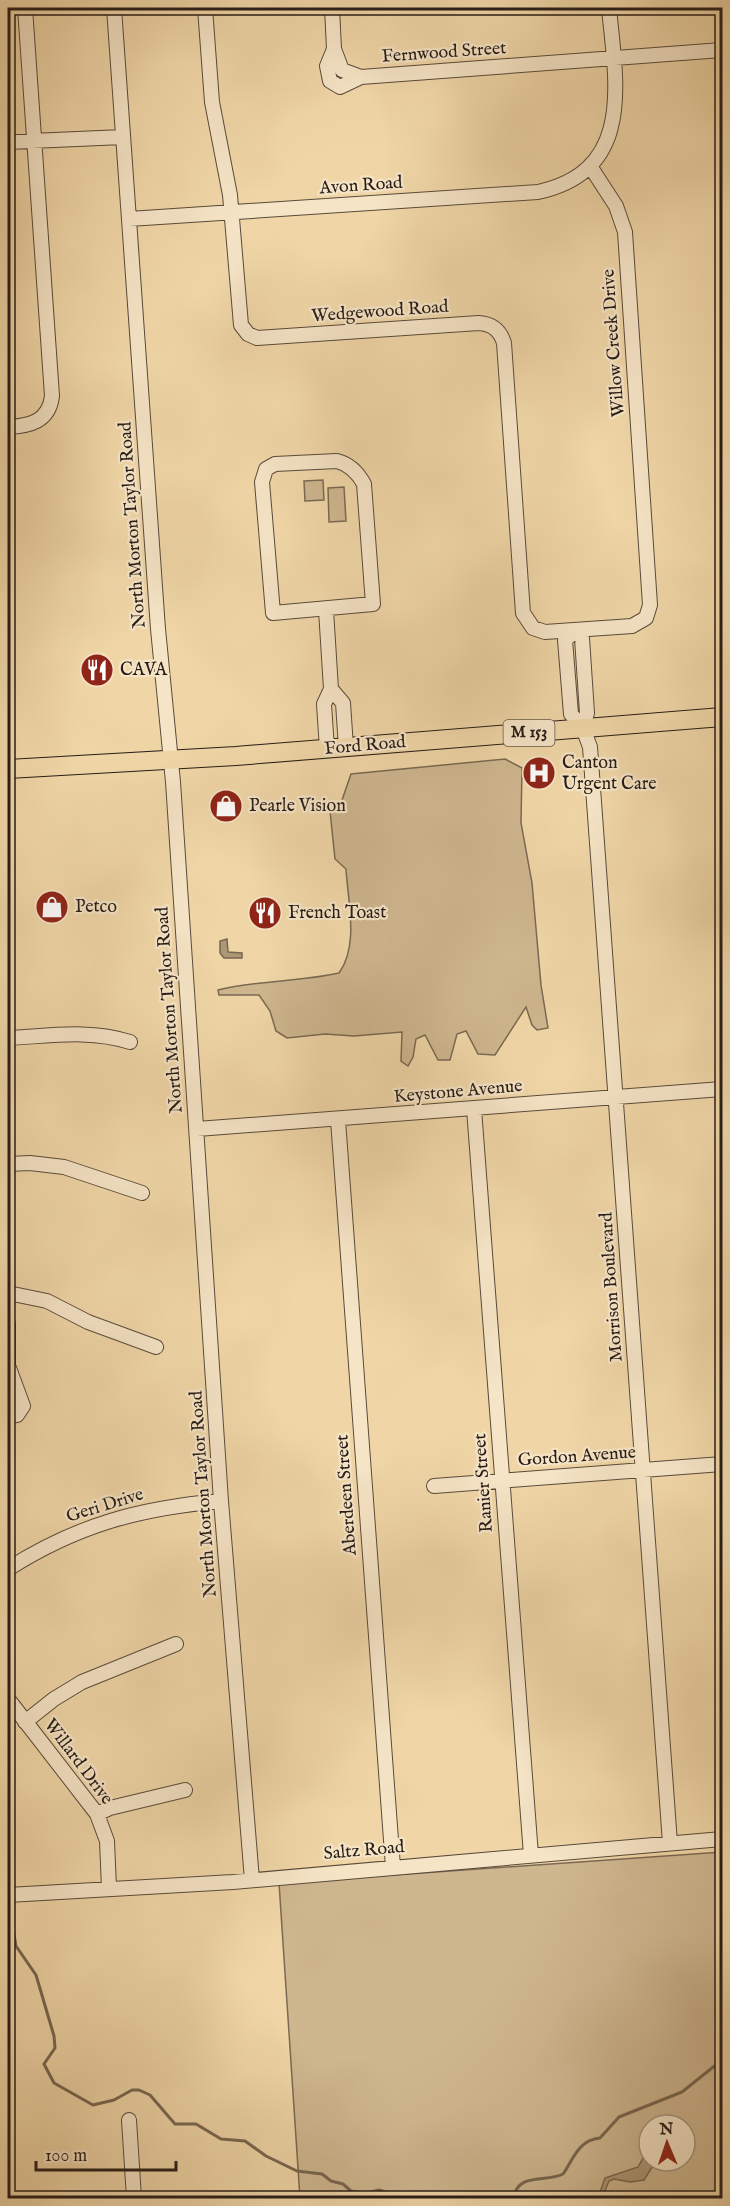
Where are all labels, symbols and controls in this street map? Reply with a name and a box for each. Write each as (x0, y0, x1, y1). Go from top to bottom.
street label: Fernwood Street (381, 37, 507, 69)
street label: Avon Road (318, 172, 404, 200)
street label: Willow Creek Drive (597, 268, 631, 418)
street label: Wedgewood Road (311, 296, 450, 328)
street label: North Morton Taylor Road (114, 421, 152, 629)
restaurant icon: CAVA (79, 652, 115, 688)
place label: CAVA (120, 659, 168, 682)
road number: M 153 (504, 720, 554, 746)
street label: Ford Road (323, 731, 407, 761)
place label: Canton Urgent Care (562, 752, 657, 796)
hospital icon: Canton Urgent Care (521, 755, 557, 791)
shop icon: Pearle Vision (208, 788, 244, 824)
place label: Pearle Vision (249, 795, 346, 818)
shop icon: Petco (34, 889, 70, 925)
restaurant icon: French Toast (247, 895, 283, 931)
place label: Petco (75, 896, 117, 919)
place label: French Toast (288, 902, 386, 925)
street label: North Morton Taylor Road (151, 906, 189, 1114)
street label: Keystone Avenue (393, 1075, 523, 1109)
street label: Morrison Boulevard (595, 1211, 629, 1363)
street label: North Morton Taylor Road (185, 1390, 223, 1598)
street label: Ranier Street (469, 1433, 499, 1533)
street label: Aberdeen Street (331, 1434, 363, 1557)
street label: Gordon Avenue (517, 1441, 637, 1473)
street label: Geri Drive (63, 1483, 147, 1529)
street label: Willard Drive (38, 1714, 118, 1810)
street label: Saltz Road (323, 1836, 406, 1866)
north arrow (637, 2113, 697, 2173)
text: N (658, 2120, 674, 2140)
scale bar (36, 2134, 176, 2172)
text: 100 m (45, 2145, 87, 2168)

